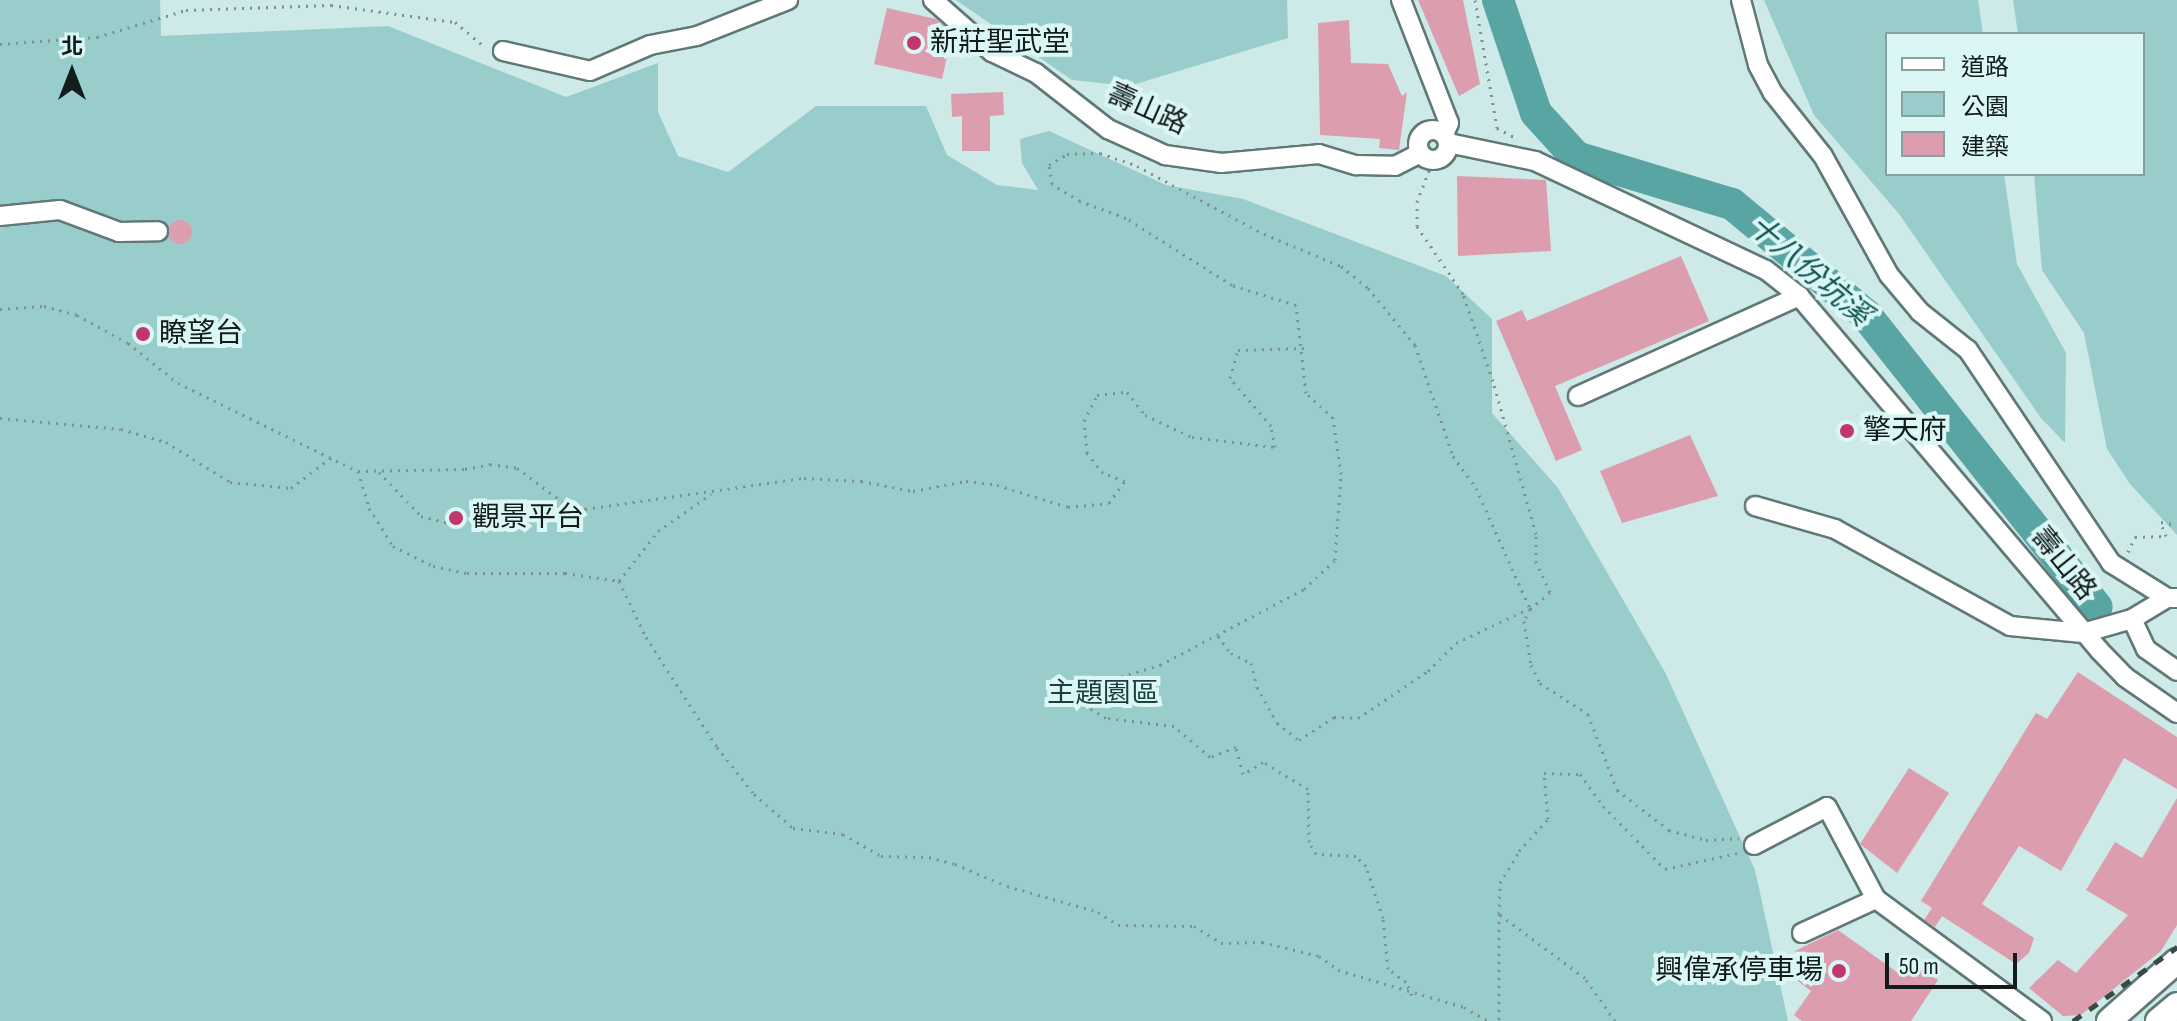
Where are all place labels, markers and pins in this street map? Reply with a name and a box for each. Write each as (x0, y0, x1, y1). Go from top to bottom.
place label: 新莊聖武堂 (930, 26, 1070, 60)
marker: 新莊聖武堂 (905, 34, 923, 52)
place label: 瞭望台 (159, 317, 243, 351)
marker: 瞭望台 (134, 325, 152, 343)
place label: 擎天府 (1863, 414, 1947, 448)
marker: 擎天府 (1838, 422, 1856, 440)
place label: 觀景平台 (472, 501, 584, 535)
marker: 觀景平台 (447, 509, 465, 527)
place label: 興偉承停車場 (1655, 954, 1823, 988)
marker: 興偉承停車場 (1830, 962, 1848, 980)

